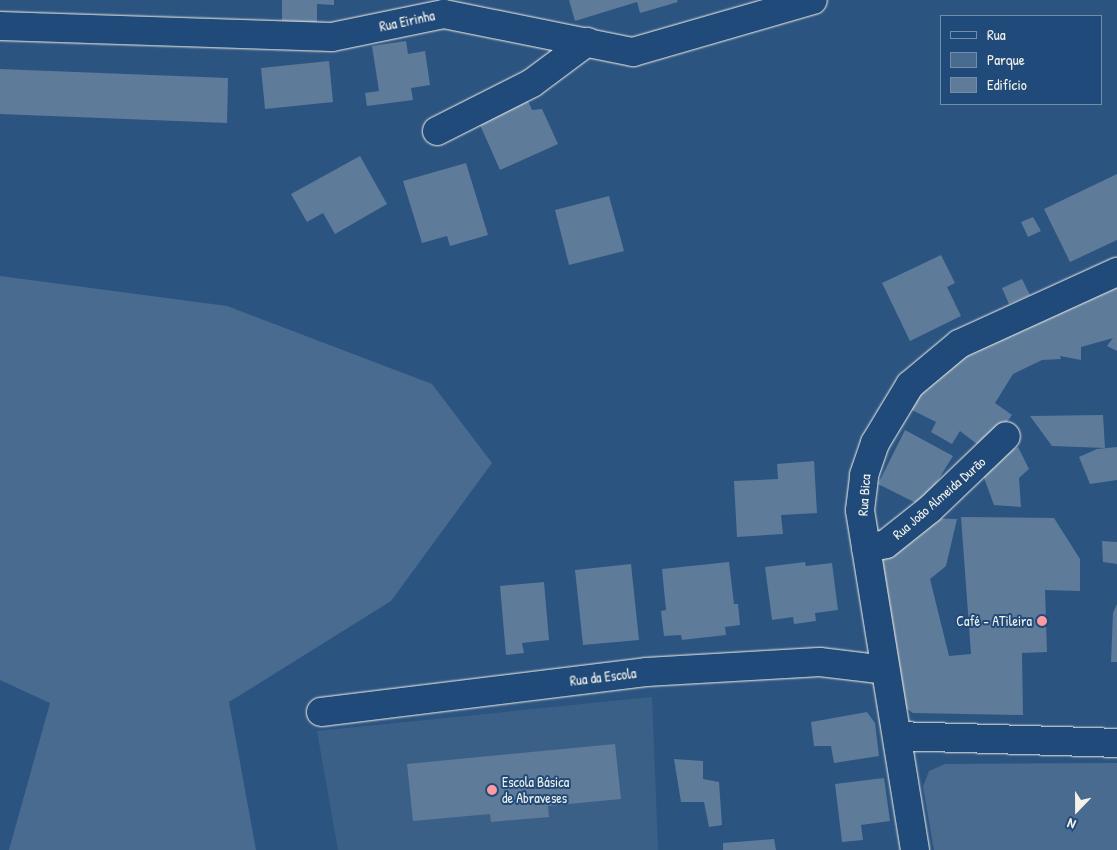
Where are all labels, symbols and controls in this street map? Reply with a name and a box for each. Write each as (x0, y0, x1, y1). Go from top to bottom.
street label: Rua Eirinha (378, 7, 436, 35)
legend (940, 15, 1102, 105)
text: Rua (987, 24, 1006, 45)
text: Parque (987, 49, 1025, 70)
text: Edifício (987, 74, 1027, 95)
street label: Rua João Almeida Durão (889, 453, 989, 543)
street label: Rua Bica (854, 474, 874, 516)
place label: Café - ATileira (956, 613, 1032, 629)
marker: Café - ATileira (1036, 615, 1048, 627)
street label: Rua da Escola (569, 665, 637, 689)
place label: Escola Básica de Abraveses (502, 774, 569, 806)
marker: Escola Básica de Abraveses (486, 784, 498, 796)
north arrow (1052, 785, 1102, 835)
text: N (1064, 814, 1078, 835)

